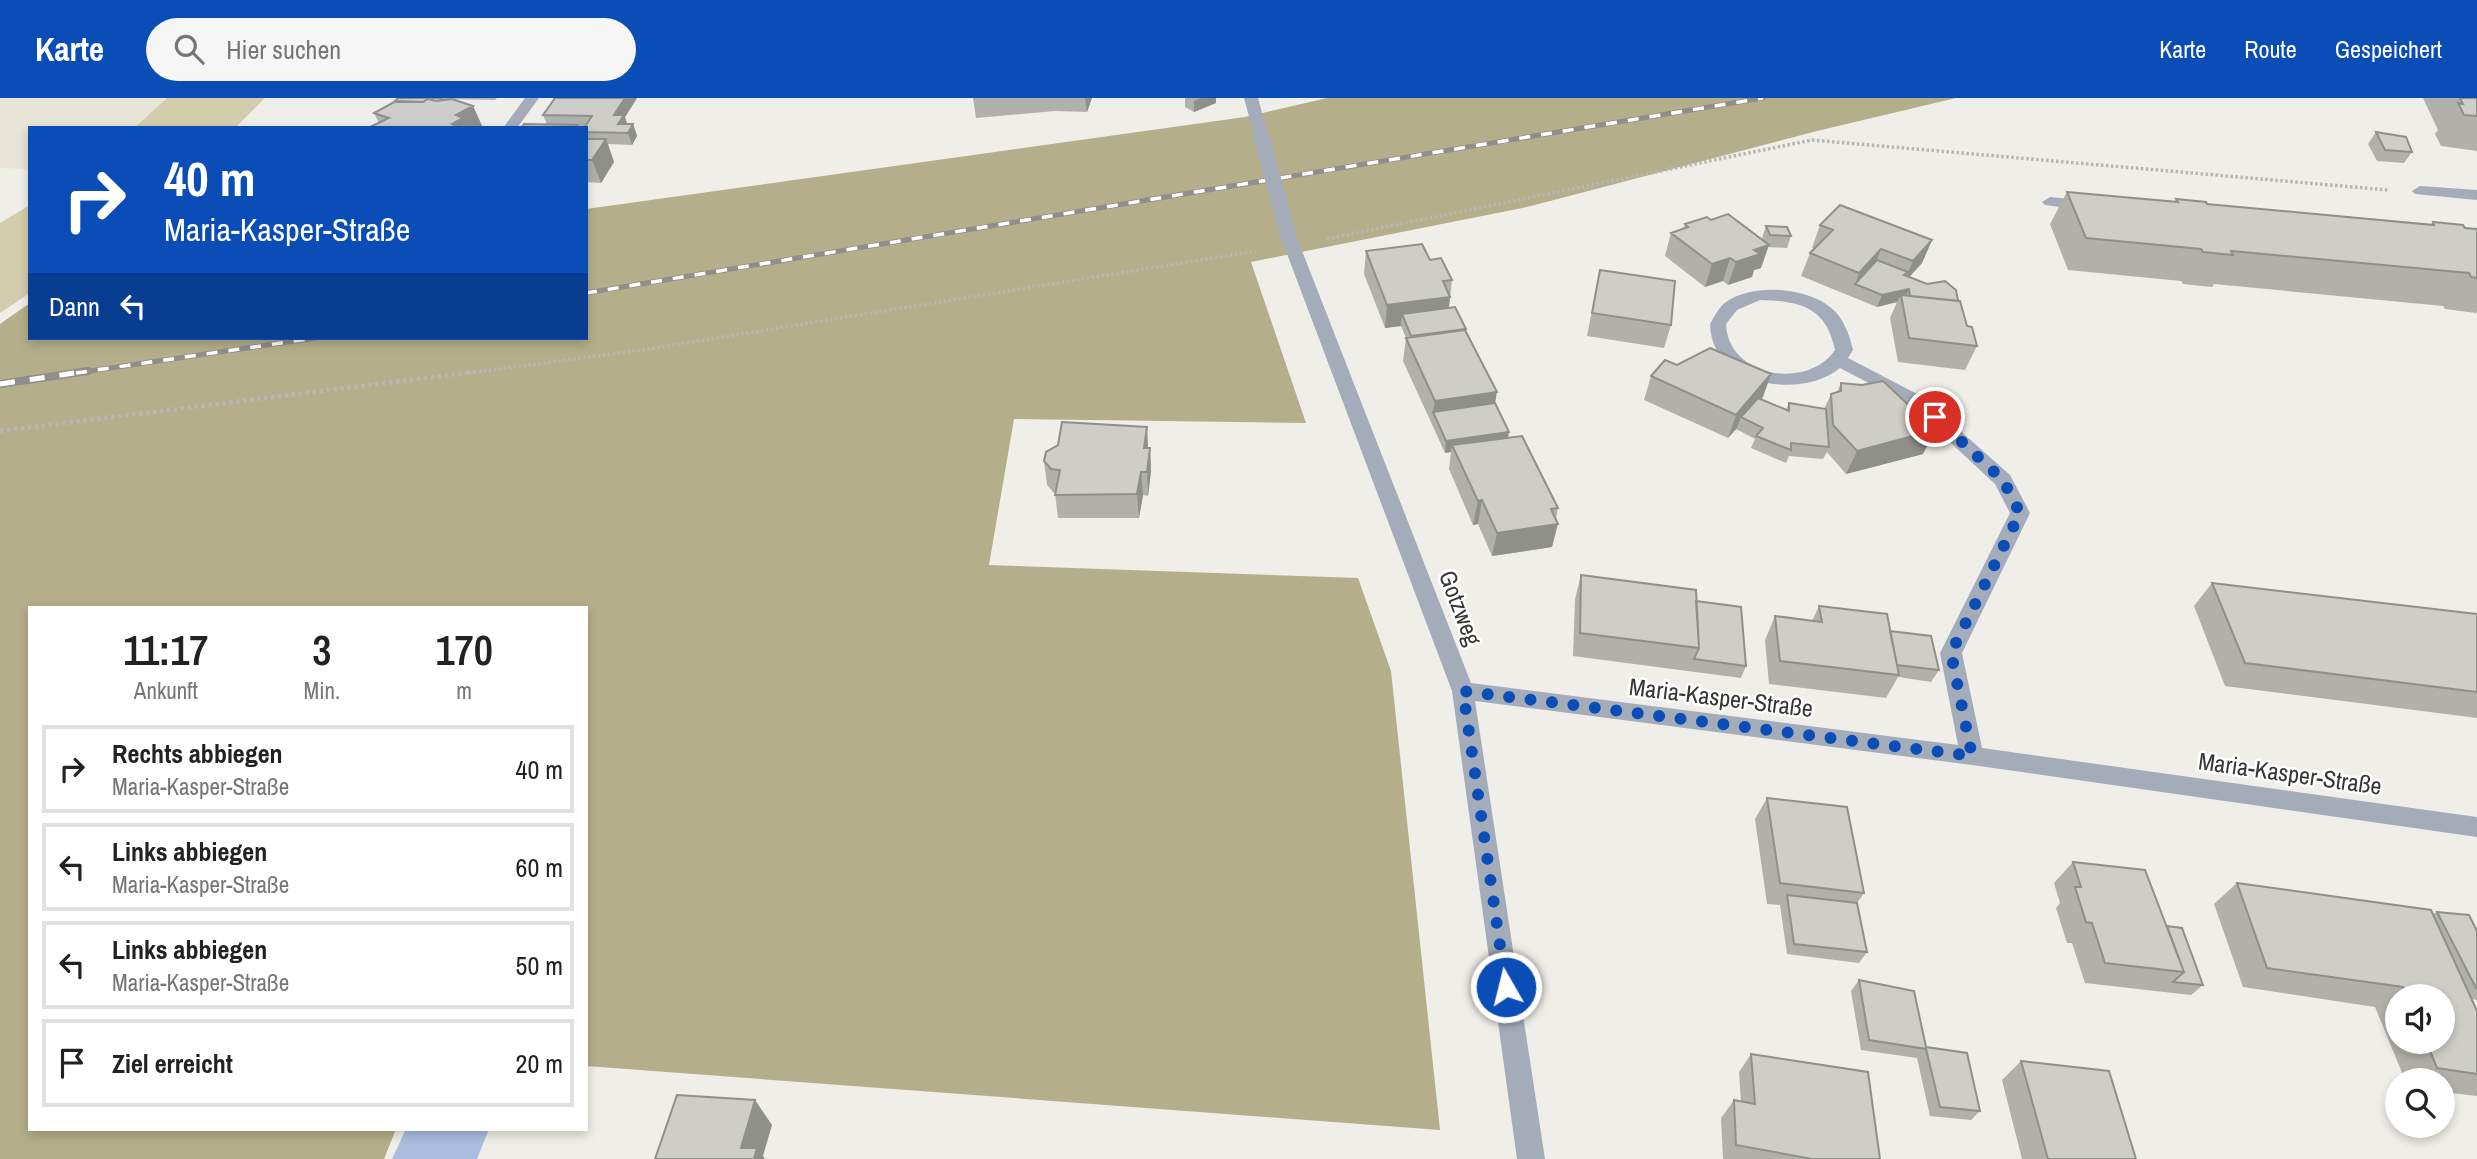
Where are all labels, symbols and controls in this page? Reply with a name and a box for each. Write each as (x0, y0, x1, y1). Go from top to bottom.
search box (146, 18, 636, 81)
text: Karte (35, 27, 104, 71)
icon: search (170, 30, 208, 68)
text: Hier suchen (226, 32, 341, 67)
text: Karte (2159, 33, 2206, 65)
text: Route (2244, 33, 2297, 65)
text: Gespeichert (2335, 33, 2442, 65)
text: 40 m (164, 145, 256, 211)
icon: right (49, 154, 140, 245)
text: Maria-Kasper-Straße (164, 208, 410, 251)
icon: left (114, 287, 152, 325)
text: Dann (49, 289, 100, 324)
pin (1905, 387, 1965, 447)
icon: arrive (1916, 398, 1954, 436)
street label: Gotzweg (1432, 566, 1490, 650)
text: 11:17 (123, 622, 208, 678)
text: 3 (312, 622, 332, 678)
text: 170 (435, 622, 493, 678)
street label: Maria-Kasper-Straße (1627, 670, 1815, 724)
text: Ankunft (134, 675, 198, 706)
text: Min. (304, 675, 340, 706)
text: m (456, 675, 472, 706)
text: Rechts abbiegen (112, 736, 283, 771)
street label: Maria-Kasper-Straße (2196, 744, 2384, 802)
icon: right (53, 750, 91, 788)
text: 40 m (516, 752, 563, 787)
text: Maria-Kasper-Straße (112, 771, 289, 802)
text: Links abbiegen (112, 834, 267, 869)
icon: left (53, 848, 91, 886)
text: 60 m (516, 850, 563, 885)
text: Maria-Kasper-Straße (112, 869, 289, 900)
text: Links abbiegen (112, 932, 267, 967)
icon: left (53, 946, 91, 984)
text: 50 m (516, 948, 563, 983)
position arrow (1469, 950, 1543, 1024)
text: Maria-Kasper-Straße (112, 967, 289, 998)
map controls (2385, 984, 2455, 1138)
button: sound (2385, 984, 2455, 1054)
icon: arrive (53, 1044, 91, 1082)
text: Ziel erreicht (112, 1046, 233, 1081)
text: 20 m (516, 1046, 563, 1081)
button: search (2385, 1068, 2455, 1138)

